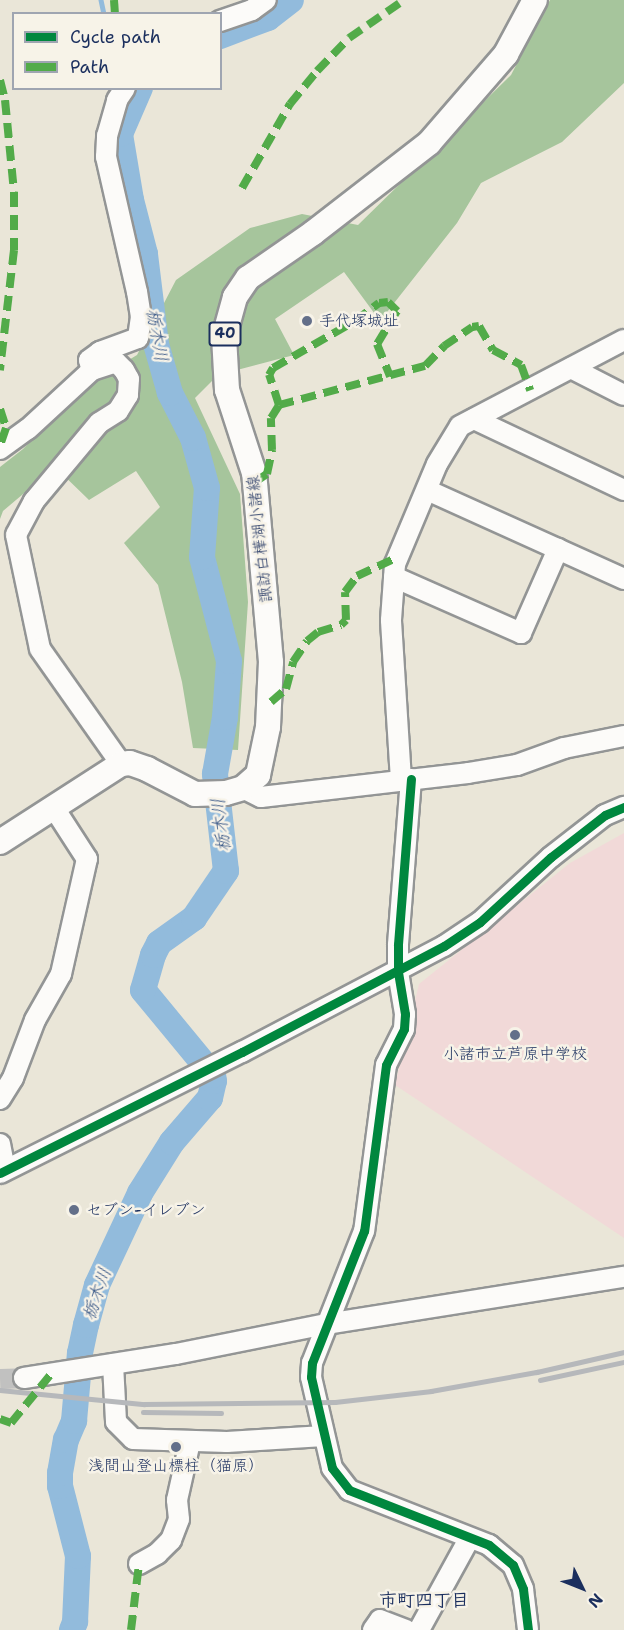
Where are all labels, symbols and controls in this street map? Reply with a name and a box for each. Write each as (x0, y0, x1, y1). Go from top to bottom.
legend (12, 12, 222, 90)
text: Cycle path (70, 25, 161, 49)
text: Path (70, 55, 109, 79)
water label: 栃木川 (142, 307, 172, 363)
place label: 手代塚城址 (319, 311, 399, 331)
marker: 手代塚城址 (300, 314, 314, 328)
road number: 40 (208, 322, 242, 346)
street label: 諏訪白樺湖小諸線 (244, 474, 276, 604)
water label: 栃木川 (207, 797, 235, 853)
marker: 小諸市立芦原中学校 (508, 1028, 522, 1042)
place label: 小諸市立芦原中学校 (443, 1044, 587, 1064)
place label: セブン-イレブン (86, 1200, 206, 1220)
marker: セブン-イレブン (67, 1203, 81, 1217)
water label: 栃木川 (78, 1265, 116, 1323)
marker: 浅間山登山標柱（猫原） (169, 1440, 183, 1454)
place label: 浅間山登山標柱（猫原） (88, 1456, 264, 1476)
north arrow (552, 1558, 612, 1618)
district label: 市町四丁目 (379, 1589, 469, 1611)
text: N (584, 1589, 608, 1612)

